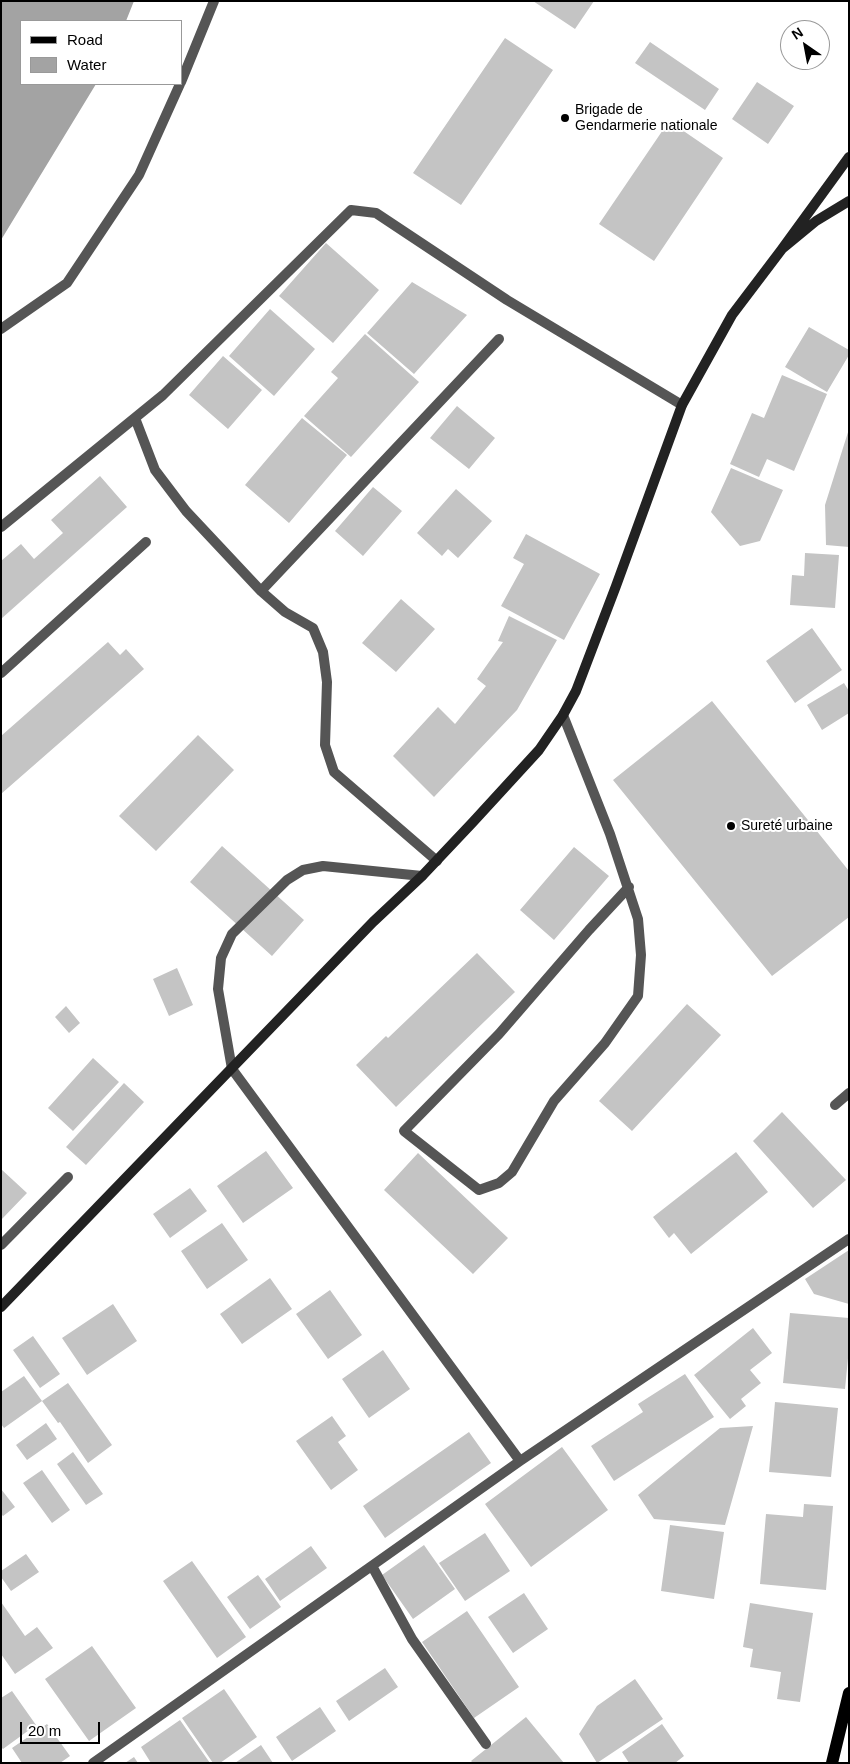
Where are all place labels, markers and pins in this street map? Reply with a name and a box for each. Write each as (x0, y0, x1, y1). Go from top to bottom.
place label: Brigade de Gendarmerie nationale (575, 102, 717, 134)
marker: Brigade de Gendarmerie nationale (559, 112, 571, 124)
place label: Sureté urbaine (741, 818, 833, 834)
marker: Sureté urbaine (725, 820, 737, 832)

